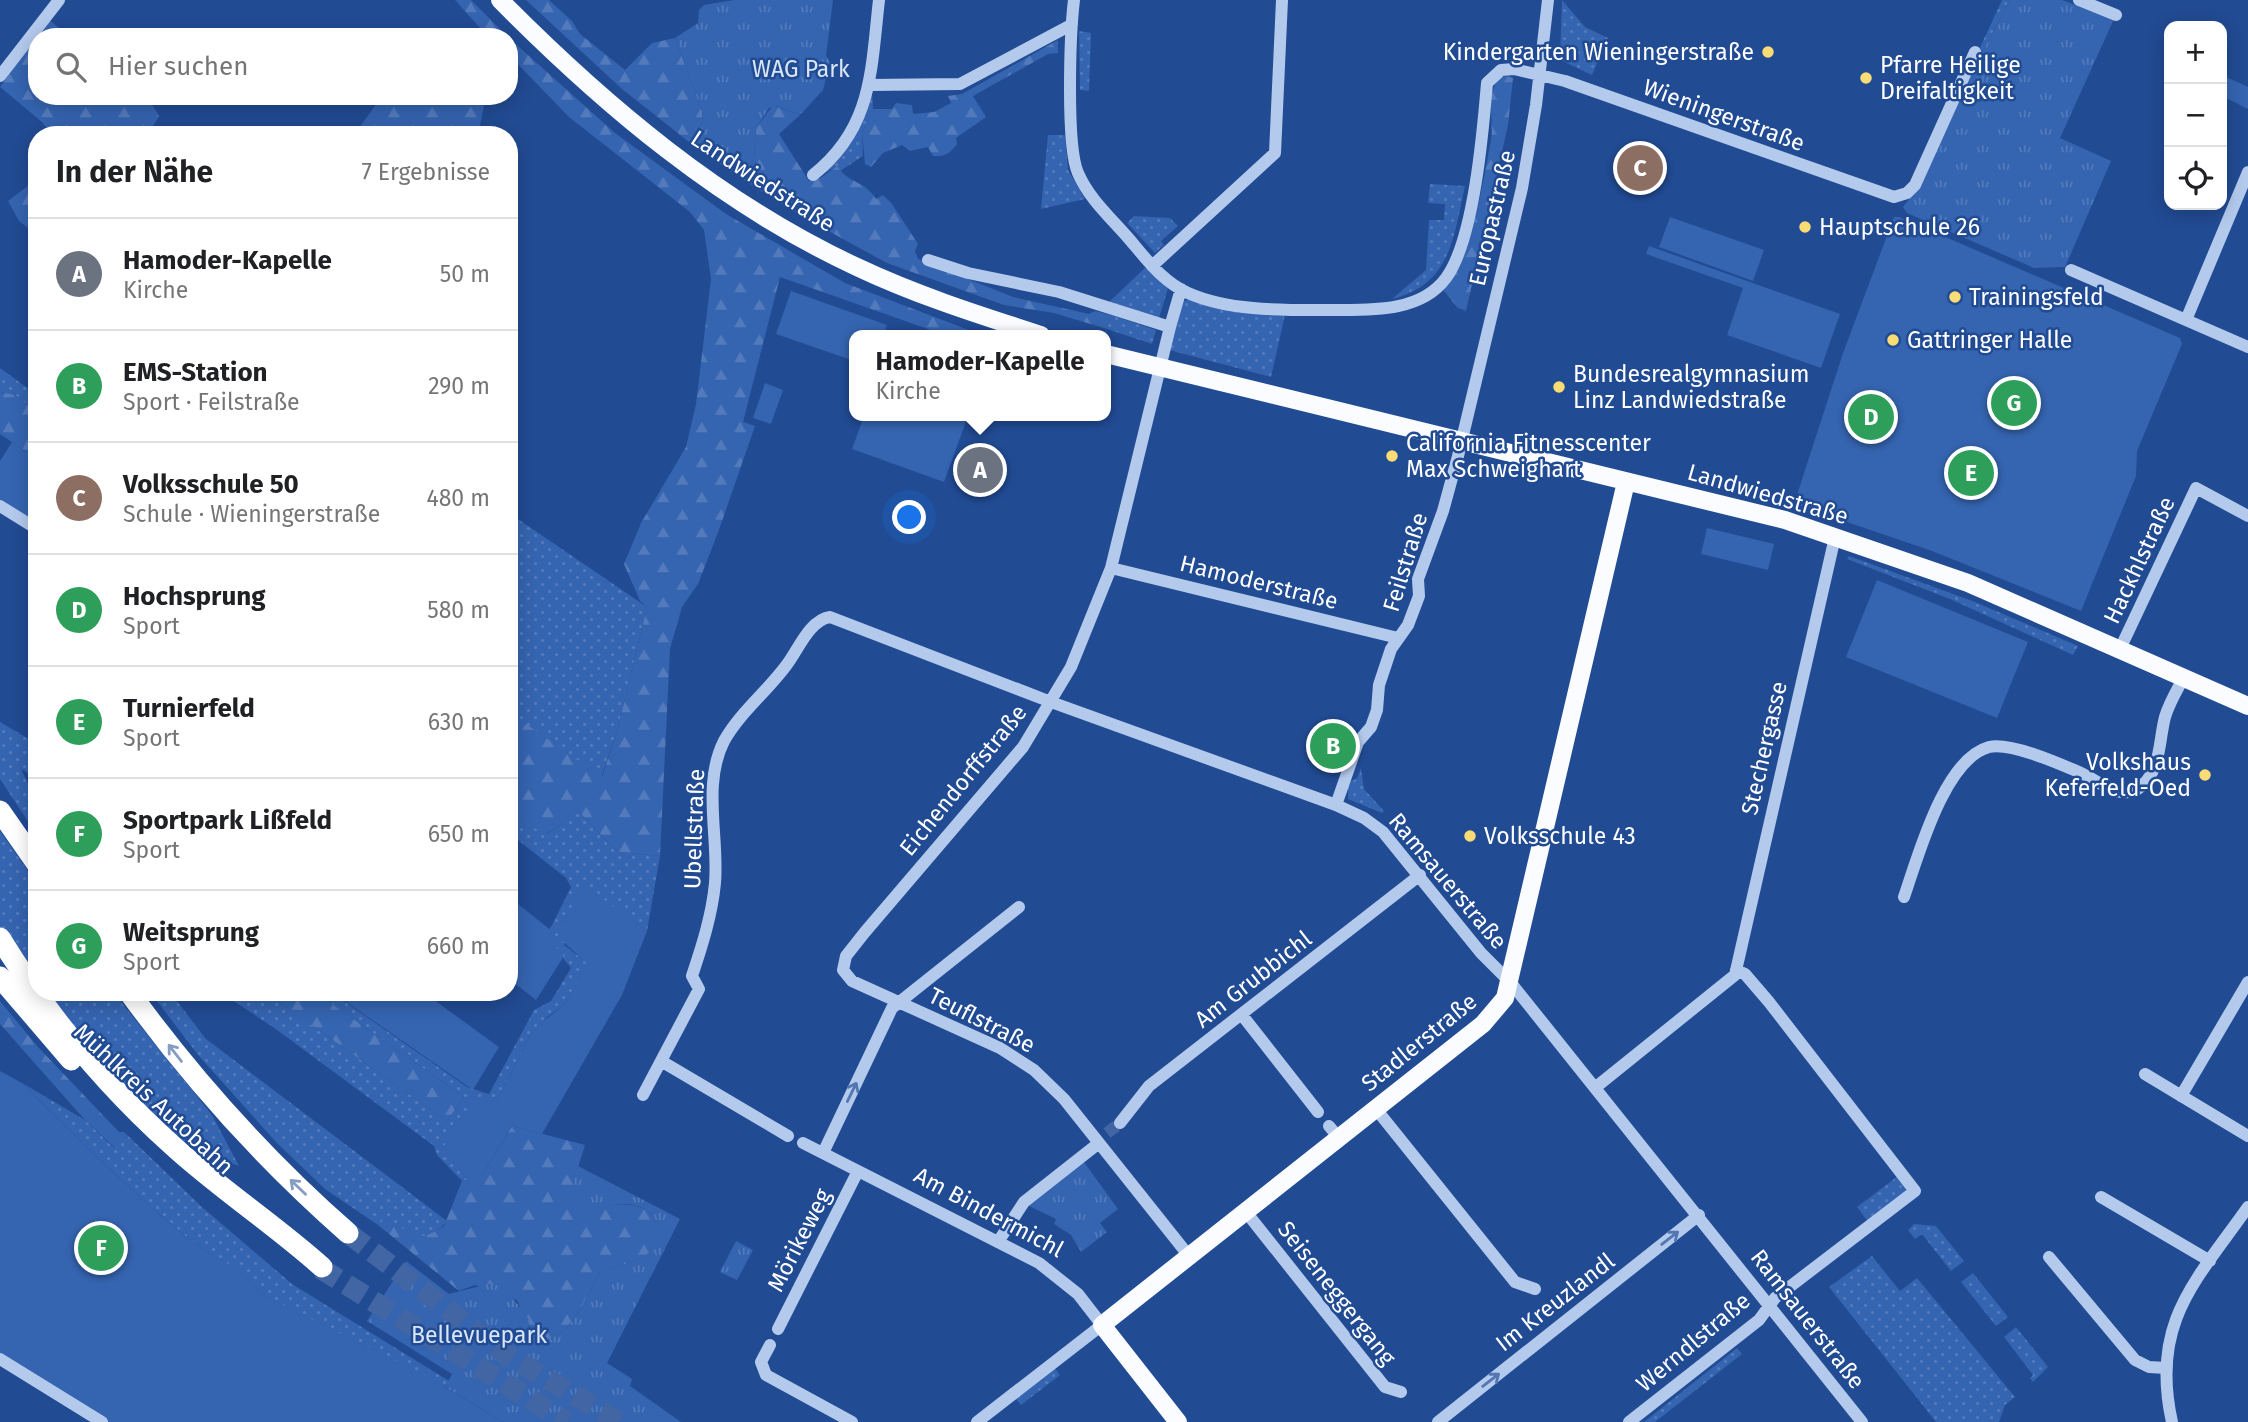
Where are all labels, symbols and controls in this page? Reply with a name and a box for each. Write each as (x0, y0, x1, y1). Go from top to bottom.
map controls (2164, 21, 2227, 210)
button: + (2164, 21, 2227, 84)
search box (28, 28, 518, 105)
place label: Kindergarten Wieningerstraße (1443, 38, 1754, 66)
marker: Kindergarten Wieningerstraße (1760, 44, 1776, 60)
icon: search (52, 48, 90, 86)
text: Hier suchen (108, 51, 248, 82)
place label: Pfarre Heilige Dreifaltigkeit (1880, 51, 2021, 105)
park label: WAG Park (752, 55, 850, 83)
marker: Pfarre Heilige Dreifaltigkeit (1858, 70, 1874, 86)
street label: Wieningerstraße (1639, 73, 1809, 157)
button: − (2164, 84, 2227, 147)
street label: Landwiedstraße (686, 124, 840, 238)
pin: C (1617, 142, 1663, 194)
street label: Europastraße (1463, 147, 1521, 289)
button: locate (2164, 147, 2227, 210)
text: In der Nähe (56, 154, 213, 190)
text: 7 Ergebnisse (362, 158, 490, 186)
place label: Hauptschule 26 (1819, 213, 1980, 241)
marker: Hauptschule 26 (1797, 219, 1813, 235)
text: Hamoder-Kapelle (123, 245, 332, 276)
text: A (72, 260, 86, 288)
text: 50 m (440, 260, 490, 288)
text: Kirche (123, 276, 188, 304)
place label: Trainingsfeld (1969, 283, 2104, 311)
marker: Trainingsfeld (1947, 289, 1963, 305)
place label: Gattringer Halle (1907, 326, 2072, 354)
popup (849, 330, 1111, 421)
marker: Gattringer Halle (1885, 332, 1901, 348)
text: Hamoder-Kapelle (876, 346, 1084, 377)
text: EMS-Station (123, 357, 268, 388)
place label: Bundesrealgymnasium Linz Landwiedstraße (1573, 360, 1809, 414)
text: B (72, 372, 86, 400)
text: 290 m (428, 372, 490, 400)
text: Kirche (876, 377, 941, 405)
pin: G (1991, 377, 2037, 429)
marker: Bundesrealgymnasium Linz Landwiedstraße (1551, 379, 1567, 395)
text: Sport · Feilstraße (123, 388, 300, 416)
pin: D (1848, 391, 1894, 443)
place label: California Fitnesscenter Max Schweighart (1406, 429, 1651, 483)
pin: A (957, 444, 1003, 496)
pin: E (1948, 447, 1994, 499)
marker: California Fitnesscenter Max Schweighart (1384, 448, 1400, 464)
street label: Landwiedstraße (1684, 458, 1852, 530)
text: Volksschule 50 (123, 469, 299, 500)
text: C (72, 484, 86, 512)
text: 480 m (426, 484, 490, 512)
street label: Hackhlstraße (2097, 492, 2181, 628)
text: Schule · Wieningerstraße (123, 500, 380, 528)
your location (892, 500, 926, 534)
street label: Feilstraße (1377, 509, 1433, 615)
street label: Hamoderstraße (1177, 549, 1341, 615)
text: Hochsprung (123, 581, 266, 612)
text: D (72, 596, 86, 624)
text: 580 m (427, 596, 490, 624)
text: Sport (123, 612, 180, 640)
street label: Stechergasse (1735, 679, 1793, 817)
text: Turnierfeld (123, 693, 255, 724)
street label: Eichendorffstraße (893, 699, 1033, 861)
text: E (73, 708, 85, 736)
text: 630 m (428, 708, 490, 736)
pin: B (1310, 720, 1356, 772)
text: Sport (123, 724, 180, 752)
place label: Volkshaus Keferfeld-Oed (2044, 748, 2191, 802)
marker: Volkshaus Keferfeld-Oed (2197, 767, 2213, 783)
street label: Ubellstraße (678, 768, 710, 890)
text: Sportpark Lißfeld (123, 805, 332, 836)
street label: Ramsauerstraße (1383, 807, 1513, 955)
text: F (73, 820, 85, 848)
text: 650 m (428, 820, 490, 848)
place label: Volksschule 43 (1484, 822, 1636, 850)
marker: Volksschule 43 (1462, 828, 1478, 844)
text: Sport (123, 836, 180, 864)
text: Weitsprung (123, 917, 259, 948)
street label: Am Grubbichl (1189, 924, 1317, 1033)
text: G (72, 932, 86, 960)
text: 660 m (427, 932, 490, 960)
text: Sport (123, 948, 180, 976)
street label: Teuflstraße (924, 981, 1040, 1059)
street label: Stadlerstraße (1356, 987, 1482, 1097)
street label: Mühlkreis Autobahn (68, 1018, 240, 1180)
one-way arrow (168, 1045, 183, 1063)
one-way arrow (846, 1082, 859, 1103)
street label: Am Bindermichl (909, 1161, 1069, 1263)
one-way arrow (289, 1178, 306, 1195)
street label: Mörikeweg (761, 1184, 837, 1296)
street label: Seiseneggergang (1272, 1215, 1402, 1371)
pin: F (78, 1222, 124, 1274)
one-way arrow (1660, 1231, 1678, 1246)
street label: Ramsauerstraße (1745, 1244, 1871, 1394)
street label: Im Kreuzlandl (1490, 1247, 1620, 1357)
street label: Werndlstraße (1630, 1286, 1756, 1398)
park label: Bellevuepark (411, 1321, 547, 1349)
one-way arrow (1482, 1372, 1500, 1387)

